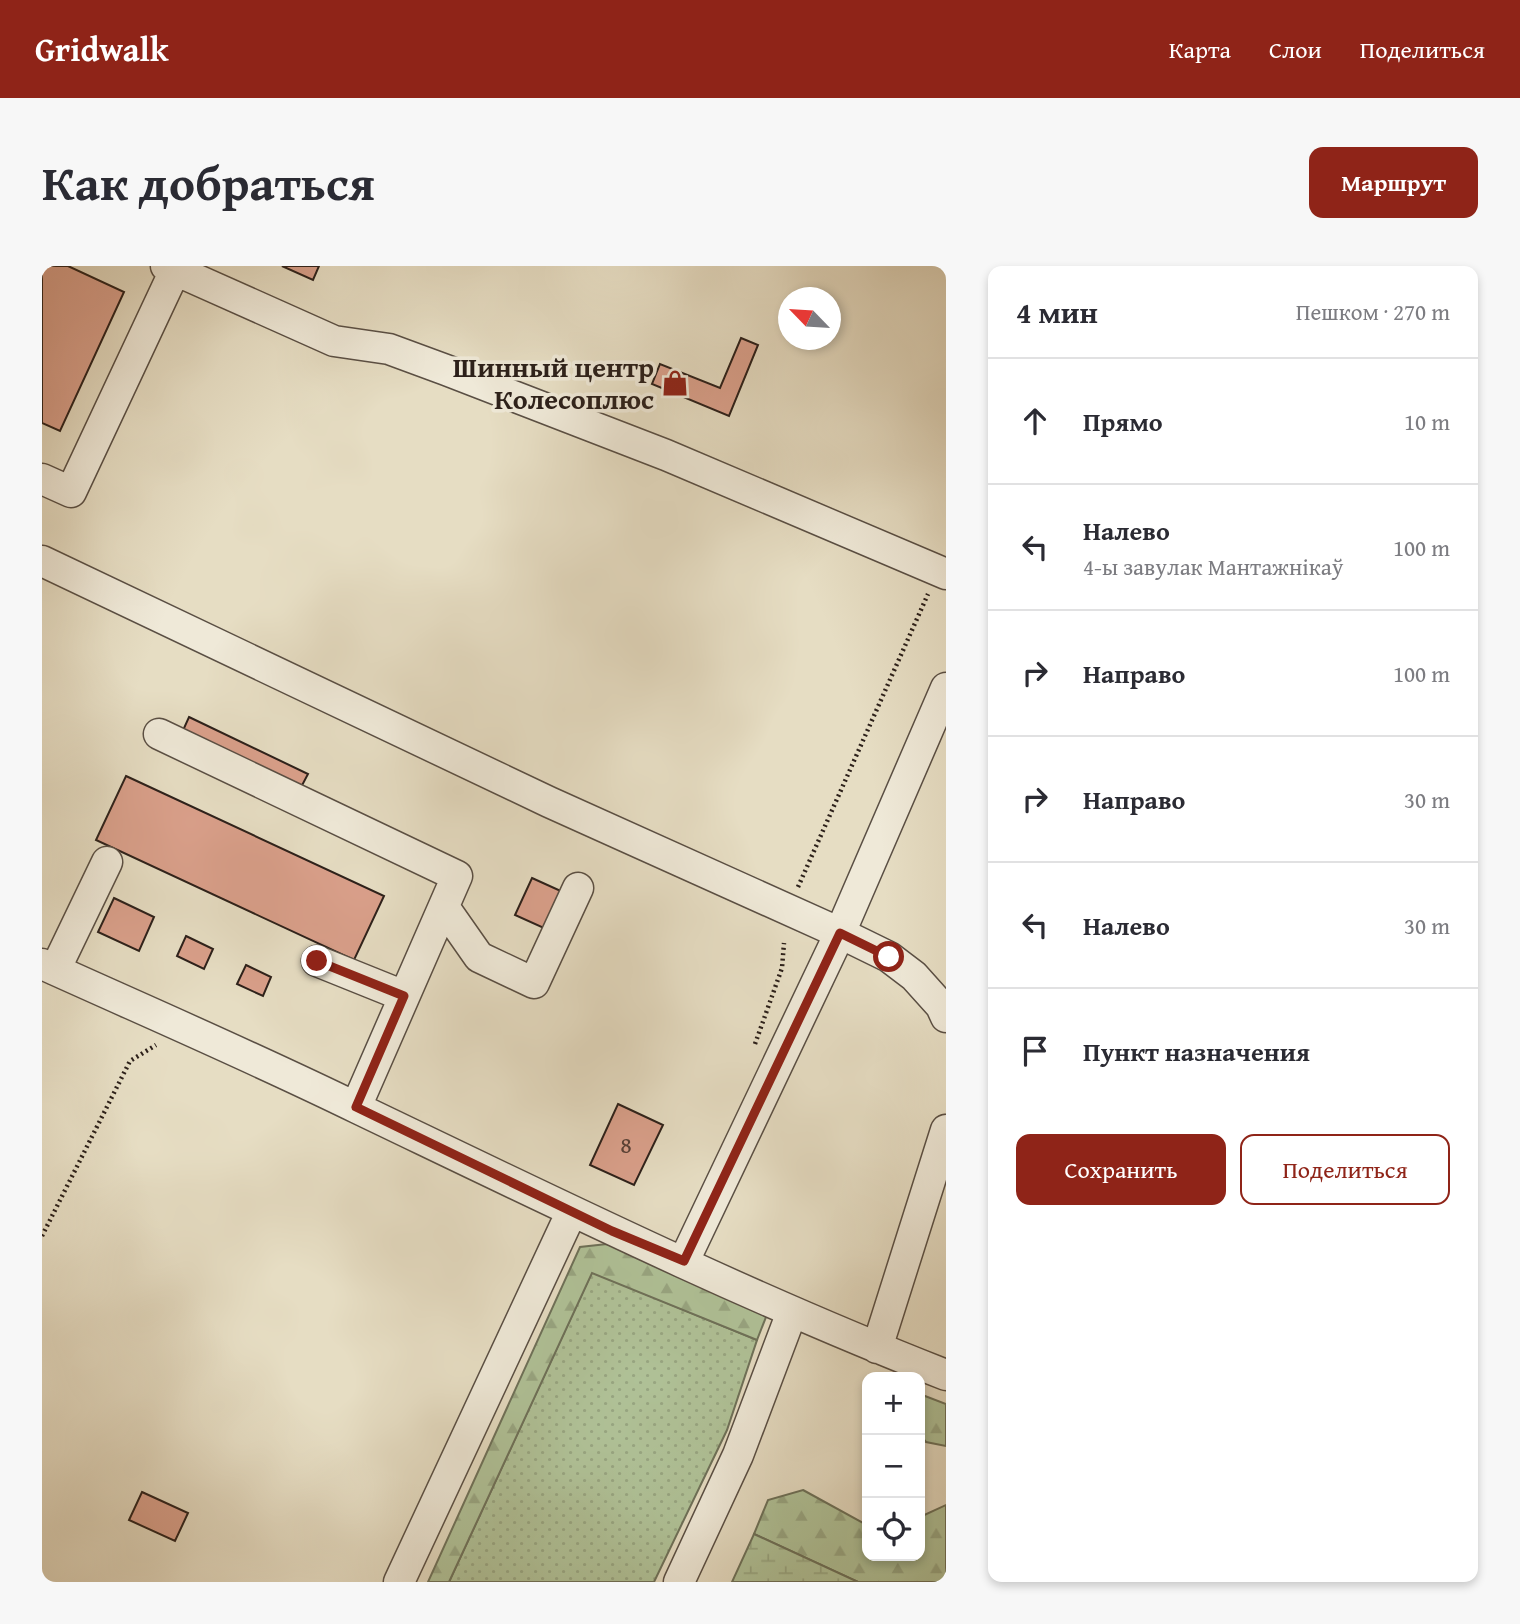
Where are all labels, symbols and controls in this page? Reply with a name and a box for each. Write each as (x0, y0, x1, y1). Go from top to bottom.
text: Gridwalk (35, 25, 169, 73)
text: Карта (1169, 32, 1231, 67)
text: Слои (1269, 32, 1322, 67)
text: Поделиться (1360, 32, 1485, 67)
text: Как добраться (42, 146, 375, 218)
button: Маршрут (1309, 147, 1478, 218)
north arrow (778, 287, 841, 350)
text: 4 мин (1016, 290, 1098, 334)
text: Пешком · 270 m (1296, 295, 1450, 328)
place label: Шинный центр Колесоплюс (453, 346, 654, 419)
shop icon: Шинный центр Колесоплюс (660, 368, 690, 398)
icon: ahead (1016, 402, 1054, 440)
text: Прямо (1083, 402, 1163, 441)
text: 10 m (1404, 405, 1450, 438)
text: Налево (1083, 511, 1170, 550)
icon: left (1016, 528, 1054, 566)
text: 100 m (1393, 531, 1450, 564)
text: 4-ы завулак Мантажнікаў (1083, 550, 1343, 583)
icon: right (1016, 654, 1054, 692)
text: Направо (1083, 654, 1185, 693)
text: 100 m (1393, 657, 1450, 690)
icon: right (1016, 780, 1054, 818)
text: Направо (1083, 780, 1185, 819)
text: 30 m (1404, 783, 1450, 816)
icon: left (1016, 906, 1054, 944)
text: Налево (1083, 906, 1170, 945)
text: 30 m (1404, 909, 1450, 942)
route start (873, 941, 904, 972)
route end (301, 945, 332, 976)
icon: arrive (1016, 1032, 1054, 1070)
text: Пункт назначения (1083, 1032, 1310, 1071)
house number: 8 (620, 1127, 632, 1162)
button: Сохранить (1016, 1134, 1226, 1205)
button: Поделиться (1240, 1134, 1450, 1205)
map controls (862, 1372, 925, 1561)
button: + (862, 1372, 925, 1435)
button: − (862, 1435, 925, 1498)
button: locate (862, 1498, 925, 1561)

